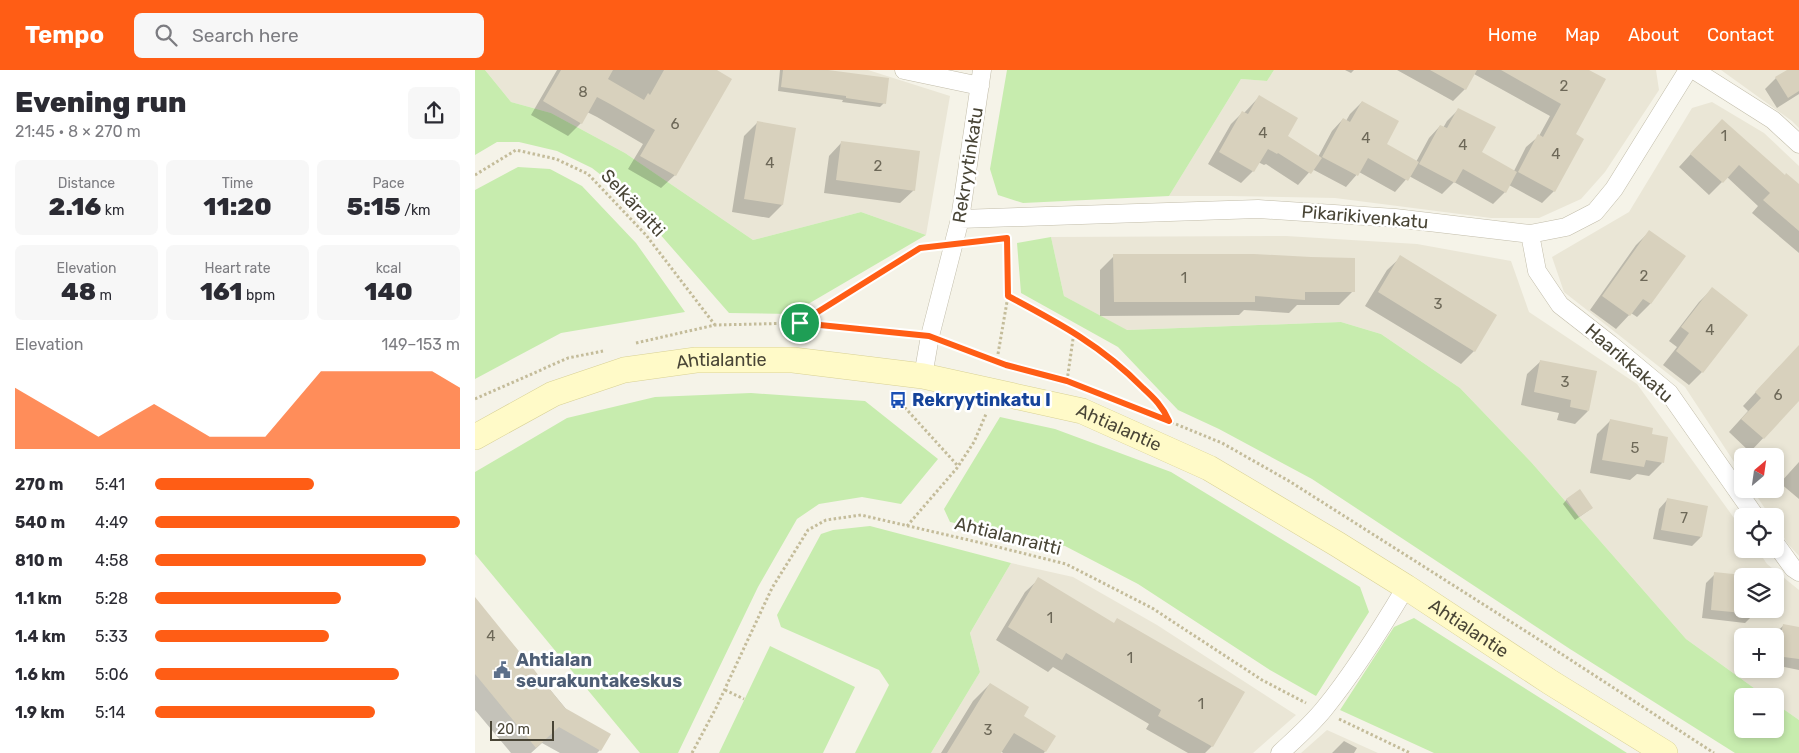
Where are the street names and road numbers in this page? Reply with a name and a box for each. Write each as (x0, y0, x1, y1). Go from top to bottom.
street label: Rekryytinkatu (948, 106, 988, 224)
street label: Selkäraitti (596, 165, 670, 241)
street label: Pikarikivenkatu (1301, 200, 1429, 234)
street label: Haarikkakatu (1581, 319, 1677, 407)
street label: Ahtialantie (675, 349, 767, 374)
street label: Ahtialantie (1073, 399, 1165, 456)
street label: Ahtialanraitti (953, 512, 1063, 560)
street label: Ahtialantie (1425, 594, 1513, 663)

